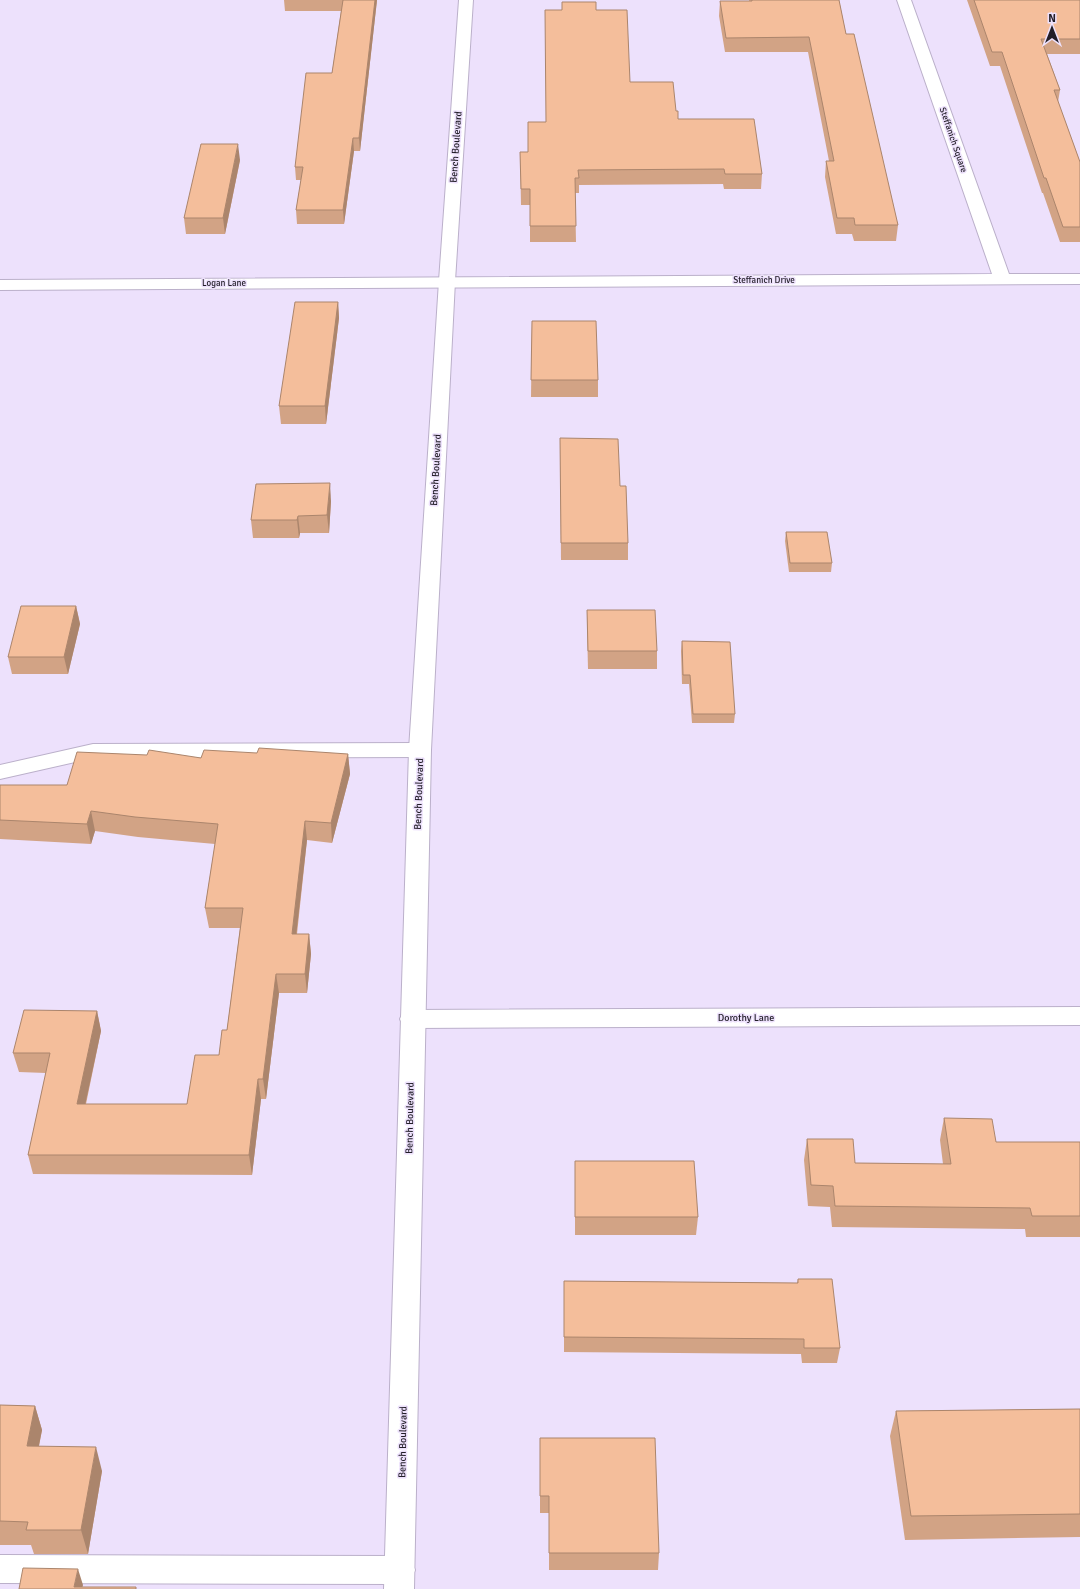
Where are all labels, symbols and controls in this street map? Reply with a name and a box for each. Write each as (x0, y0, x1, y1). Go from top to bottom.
north arrow (1032, 8, 1072, 48)
text: N (1048, 12, 1056, 25)
street label: Steffanich Square (937, 106, 969, 175)
street label: Bench Boulevard (448, 111, 464, 183)
street label: Steffanich Drive (733, 275, 795, 286)
street label: Logan Lane (202, 278, 246, 289)
street label: Bench Boulevard (428, 434, 444, 506)
street label: Bench Boulevard (412, 758, 426, 830)
street label: Dorothy Lane (718, 1012, 774, 1024)
street label: Bench Boulevard (403, 1082, 417, 1154)
street label: Bench Boulevard (396, 1406, 410, 1478)

